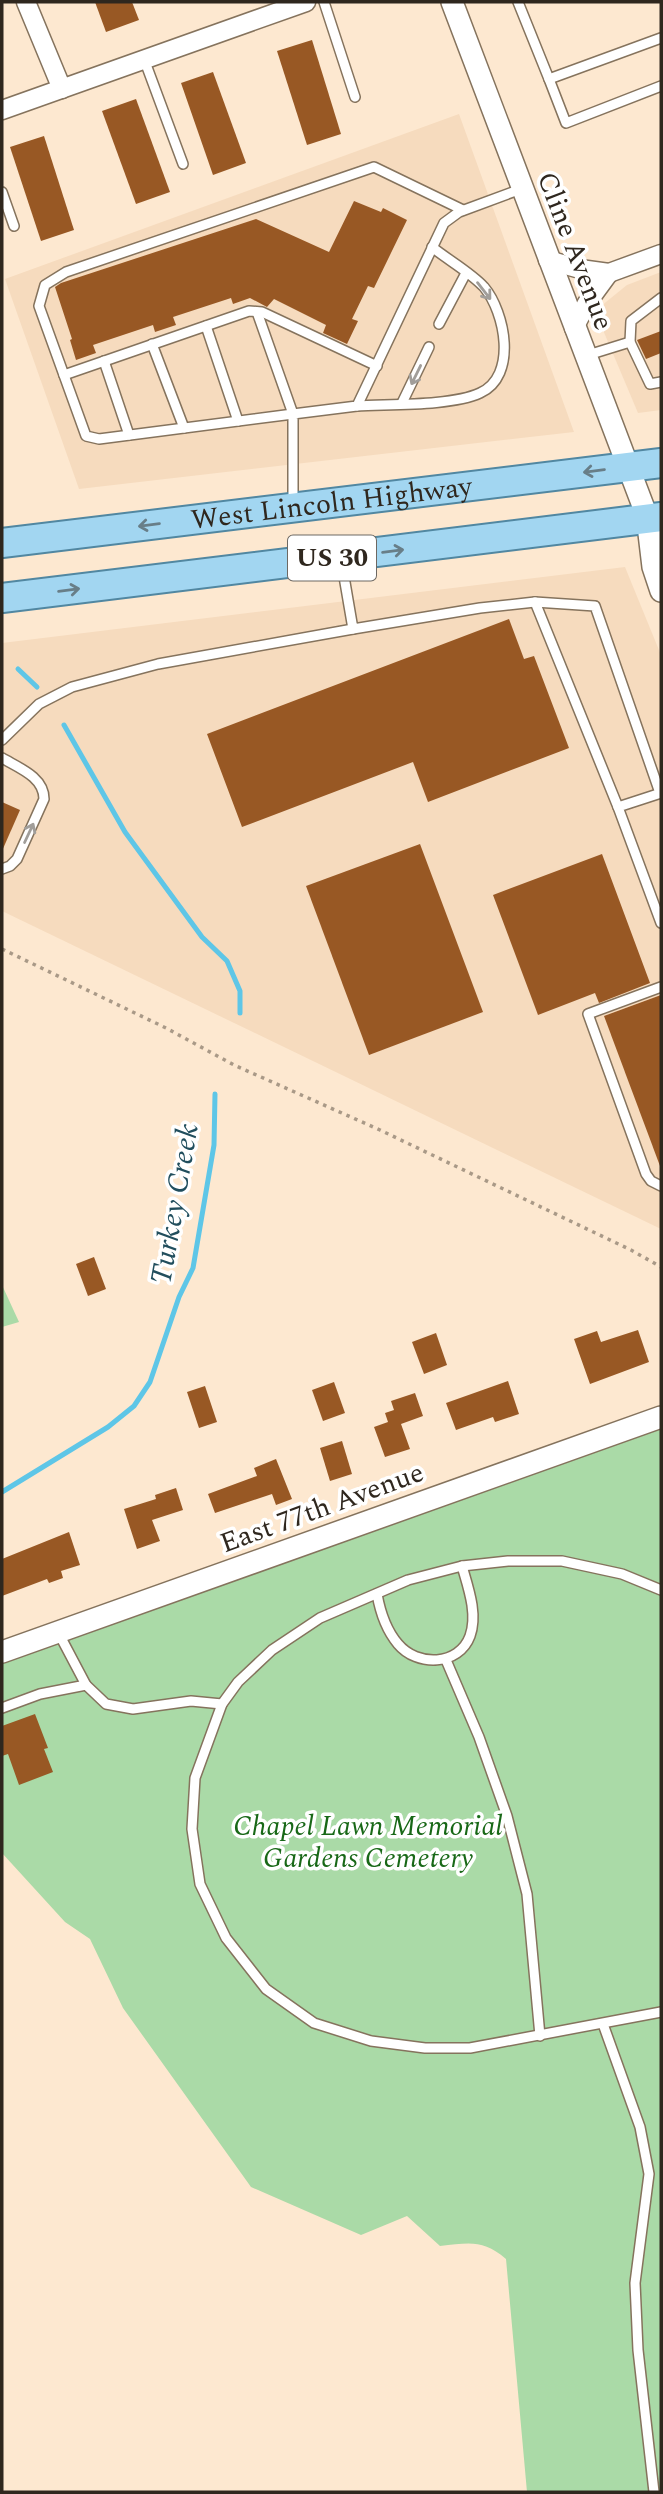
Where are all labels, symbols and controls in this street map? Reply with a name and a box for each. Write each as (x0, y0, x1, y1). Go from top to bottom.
street label: Cline Avenue (525, 166, 625, 336)
one-way arrow (477, 281, 492, 299)
one-way arrow (408, 364, 422, 385)
street label: West Lincoln Highway (189, 464, 476, 541)
one-way arrow (583, 465, 605, 478)
one-way arrow (138, 519, 161, 532)
road number: US 30 (288, 536, 376, 580)
one-way arrow (381, 544, 403, 557)
one-way arrow (58, 583, 80, 596)
one-way arrow (23, 823, 36, 844)
water label: Turkey Creek (138, 1120, 212, 1288)
street label: East 77th Avenue (214, 1451, 430, 1565)
park label: Chapel Lawn Memorial Gardens Cemetery (233, 1805, 503, 1880)

